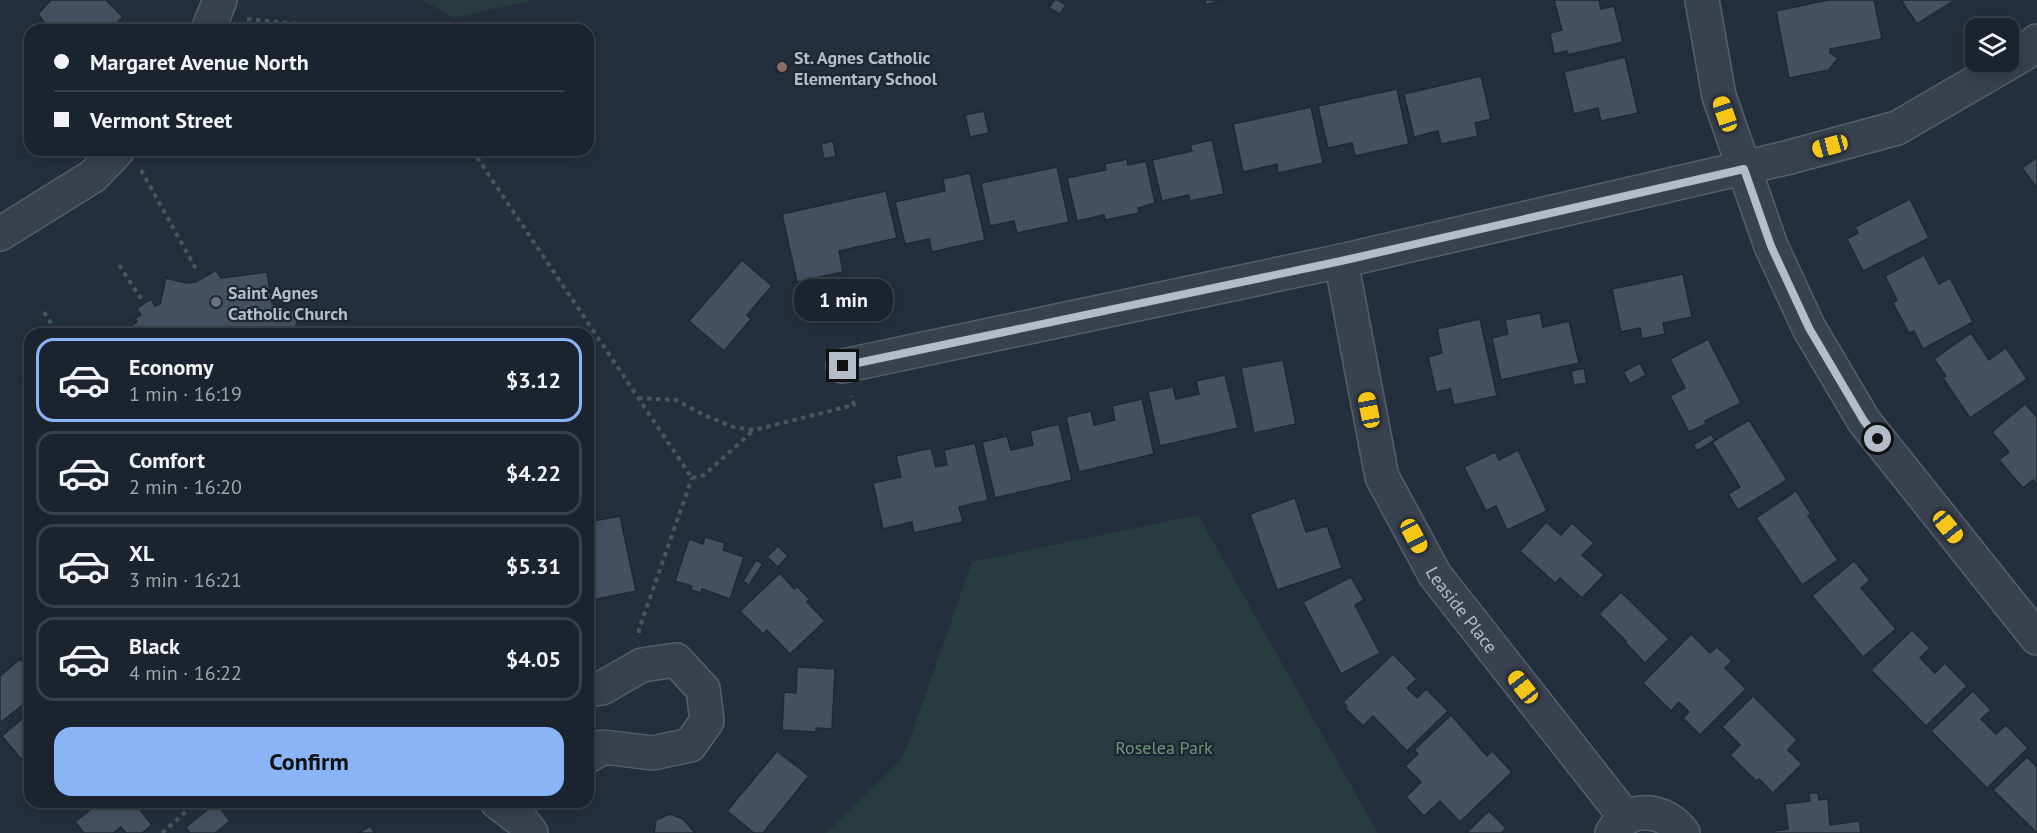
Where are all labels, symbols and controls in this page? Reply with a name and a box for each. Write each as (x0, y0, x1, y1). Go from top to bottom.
map controls (1965, 18, 2019, 72)
button: layers (1965, 18, 2019, 72)
place label: St. Agnes Catholic Elementary School (794, 46, 938, 90)
text: Margaret Avenue North (90, 48, 309, 76)
marker: St. Agnes Catholic Elementary School (775, 60, 789, 74)
car (1711, 94, 1739, 134)
text: Vermont Street (90, 106, 232, 134)
car (1810, 133, 1850, 159)
callout: 1 min (794, 279, 892, 321)
place label: Saint Agnes Catholic Church (228, 281, 348, 325)
text: 1 min (819, 287, 868, 313)
marker: Saint Agnes Catholic Church (209, 295, 223, 309)
route end (829, 352, 856, 379)
icon: car (57, 353, 111, 407)
text: Economy (129, 353, 213, 381)
text: $3.12 (506, 366, 561, 394)
text: 1 min · 16:19 (129, 381, 242, 407)
car (1357, 391, 1381, 429)
route start (1864, 425, 1891, 452)
icon: car (57, 446, 111, 500)
text: Comfort (129, 446, 205, 474)
text: $4.22 (506, 459, 561, 487)
text: 2 min · 16:20 (129, 474, 242, 500)
car (1930, 507, 1966, 547)
car (1398, 516, 1430, 556)
icon: car (57, 539, 111, 593)
text: XL (129, 539, 154, 567)
text: $5.31 (506, 552, 561, 580)
street label: Leaside Place (1421, 562, 1503, 657)
text: 3 min · 16:21 (129, 567, 242, 593)
icon: car (57, 632, 111, 686)
text: Black (129, 632, 180, 660)
text: $4.05 (506, 645, 561, 673)
text: 4 min · 16:22 (129, 660, 242, 686)
car (1505, 667, 1541, 707)
button: Confirm (54, 727, 564, 796)
park label: Roselea Park (1115, 736, 1213, 759)

